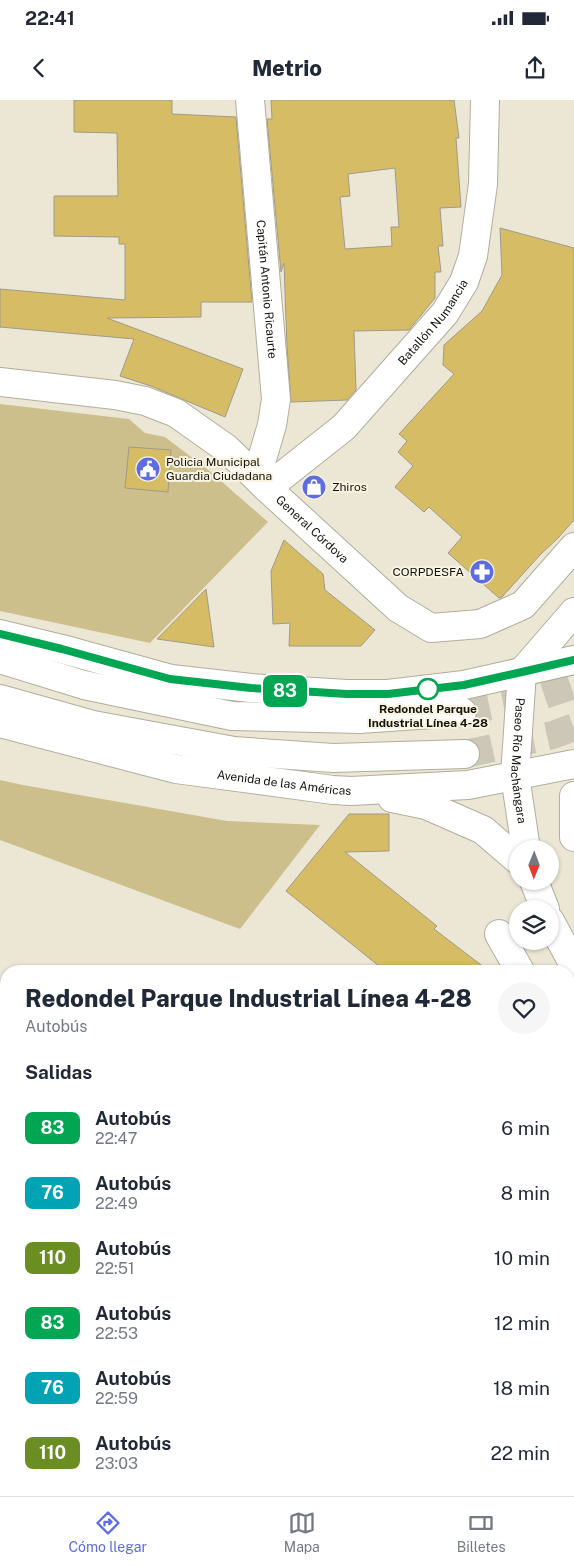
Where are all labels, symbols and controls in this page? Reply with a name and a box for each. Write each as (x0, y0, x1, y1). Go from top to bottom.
text: 22:41 (25, 7, 75, 29)
icon: back (25, 54, 53, 82)
icon: share (521, 54, 549, 82)
text: Metrio (252, 55, 322, 81)
street label: Capitán Antonio Ricaurte (253, 219, 279, 359)
street label: Batallón Numancia (395, 277, 471, 368)
place label: Policia Municipal Guardia Ciudadana (166, 455, 272, 483)
public building icon: Policia Municipal Guardia Ciudadana (135, 456, 161, 482)
shop icon: Zhiros (301, 474, 327, 500)
place label: Zhiros (332, 480, 367, 494)
street label: General Córdova (273, 493, 351, 566)
pharmacy icon: CORPDESFA (469, 559, 495, 585)
place label: CORPDESFA (392, 565, 464, 579)
line badge: 83 (262, 675, 308, 707)
marker: Redondel Parque Industrial Línea 4-28 (417, 678, 439, 700)
text: 83 (273, 680, 297, 701)
street label: Paseo Río Machángara (508, 697, 529, 825)
place label: Redondel Parque Industrial Línea 4-28 (368, 702, 488, 730)
street label: Avenida de las Américas (216, 768, 352, 798)
north arrow (509, 840, 559, 890)
map controls (509, 840, 559, 950)
button: layers (509, 900, 559, 950)
button: heart (498, 982, 550, 1034)
text: Redondel Parque Industrial Línea 4-28 (25, 984, 472, 1012)
text: Autobús (25, 1017, 87, 1036)
text: Salidas (25, 1061, 92, 1083)
text: Autobús (95, 1107, 171, 1129)
text: 83 (41, 1117, 65, 1138)
text: 6 min (501, 1117, 550, 1139)
text: 22:47 (95, 1129, 137, 1148)
text: Autobús (95, 1172, 171, 1194)
text: 76 (41, 1182, 64, 1203)
text: 8 min (501, 1182, 550, 1204)
text: 22:49 (95, 1194, 138, 1213)
text: Autobús (95, 1237, 171, 1259)
text: 110 (39, 1247, 66, 1268)
text: 10 min (494, 1247, 550, 1269)
text: 22:51 (95, 1259, 134, 1278)
text: Autobús (95, 1302, 171, 1324)
text: 83 (41, 1312, 65, 1333)
text: 12 min (494, 1312, 550, 1334)
text: 22:53 (95, 1324, 138, 1343)
text: Autobús (95, 1367, 171, 1389)
text: 76 (41, 1377, 64, 1398)
text: 18 min (493, 1377, 550, 1399)
text: 22:59 (95, 1389, 138, 1408)
text: Autobús (95, 1432, 171, 1454)
text: 110 (39, 1442, 66, 1463)
text: 22 min (491, 1442, 550, 1464)
text: 23:03 (95, 1454, 138, 1473)
tab: Cómo llegar (68, 1509, 147, 1555)
tab: Mapa (284, 1509, 320, 1555)
tab: Billetes (457, 1509, 506, 1555)

